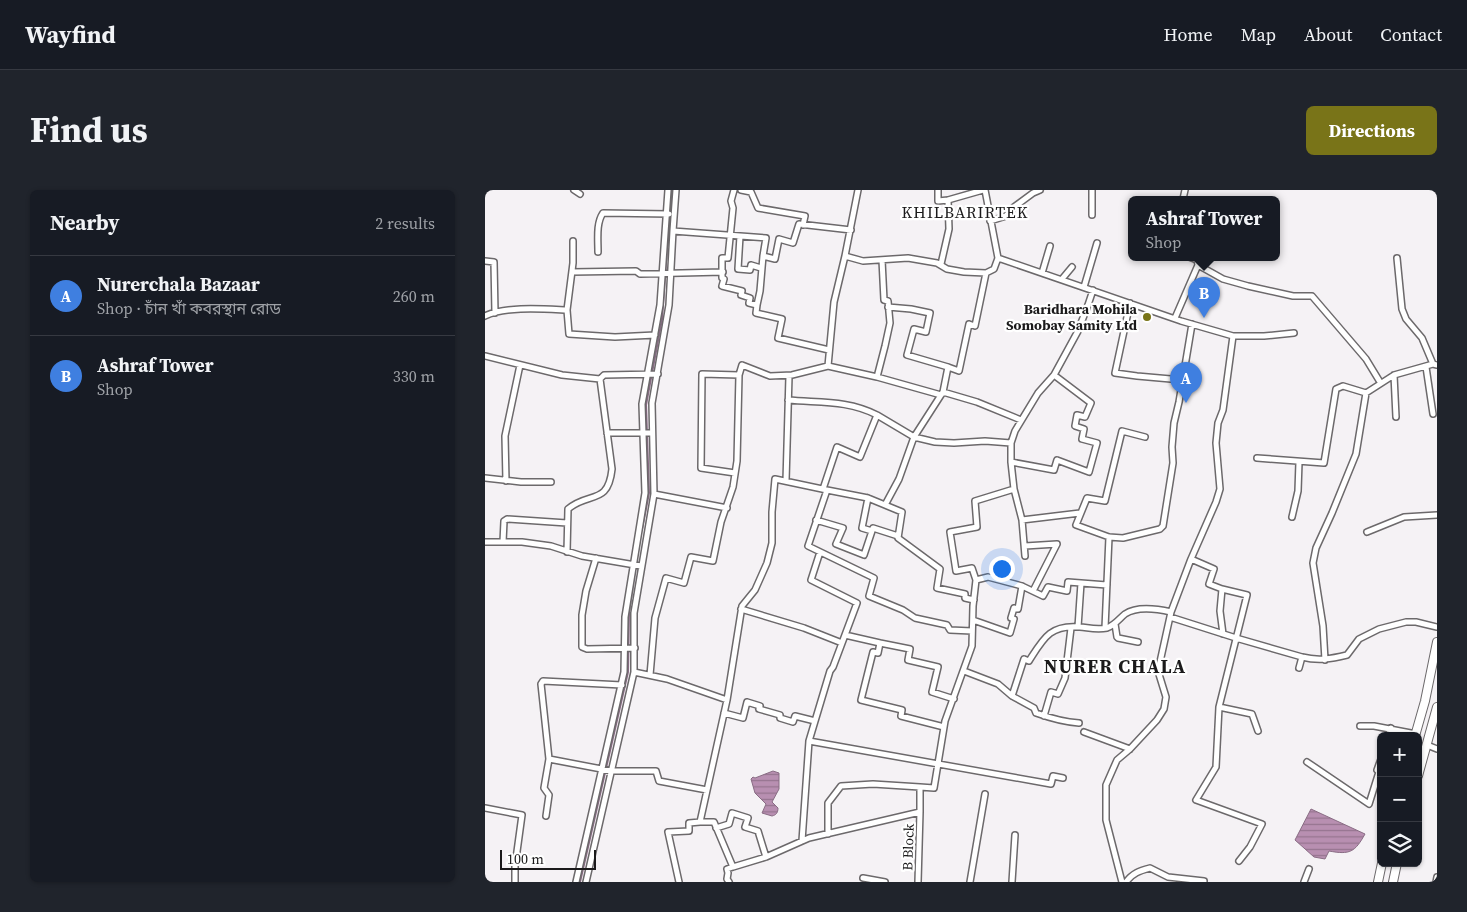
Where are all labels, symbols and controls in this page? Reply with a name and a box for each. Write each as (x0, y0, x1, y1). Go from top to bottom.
text: Wayfind (25, 18, 116, 51)
text: Home (1164, 22, 1213, 47)
text: Map (1241, 22, 1276, 47)
text: About (1304, 22, 1352, 47)
text: Contact (1380, 22, 1442, 47)
text: Find us (30, 106, 148, 154)
button: Directions (1306, 106, 1437, 155)
popup (1128, 196, 1280, 261)
district label: KHILBARIRTEK (902, 201, 1028, 223)
text: Ashraf Tower (1146, 205, 1262, 231)
text: Nearby (50, 208, 120, 237)
text: 2 results (375, 212, 435, 234)
text: Shop (1146, 231, 1181, 253)
text: Nurerchala Bazaar (97, 271, 260, 297)
pin: B (1188, 277, 1220, 318)
text: A (61, 285, 71, 307)
text: 260 m (393, 285, 435, 307)
text: Shop · চাঁন খাঁ কবরস্থান রোড (97, 297, 281, 319)
place label: Baridhara Mohila Somobay Samity Ltd (1006, 299, 1138, 335)
marker: Baridhara Mohila Somobay Samity Ltd (1141, 311, 1153, 323)
text: Ashraf Tower (97, 352, 214, 378)
pin: A (1170, 362, 1202, 403)
text: B (61, 365, 71, 387)
text: 330 m (393, 365, 435, 387)
text: Shop (97, 378, 133, 400)
your location (989, 556, 1015, 582)
district label: NURER CHALA (1044, 653, 1186, 679)
map controls (1377, 732, 1422, 867)
button: + (1377, 732, 1422, 777)
button: − (1377, 777, 1422, 822)
button: layers (1377, 822, 1422, 867)
street label: B Block (897, 823, 919, 871)
scale bar (500, 847, 596, 870)
text: 100 m (507, 849, 544, 869)

